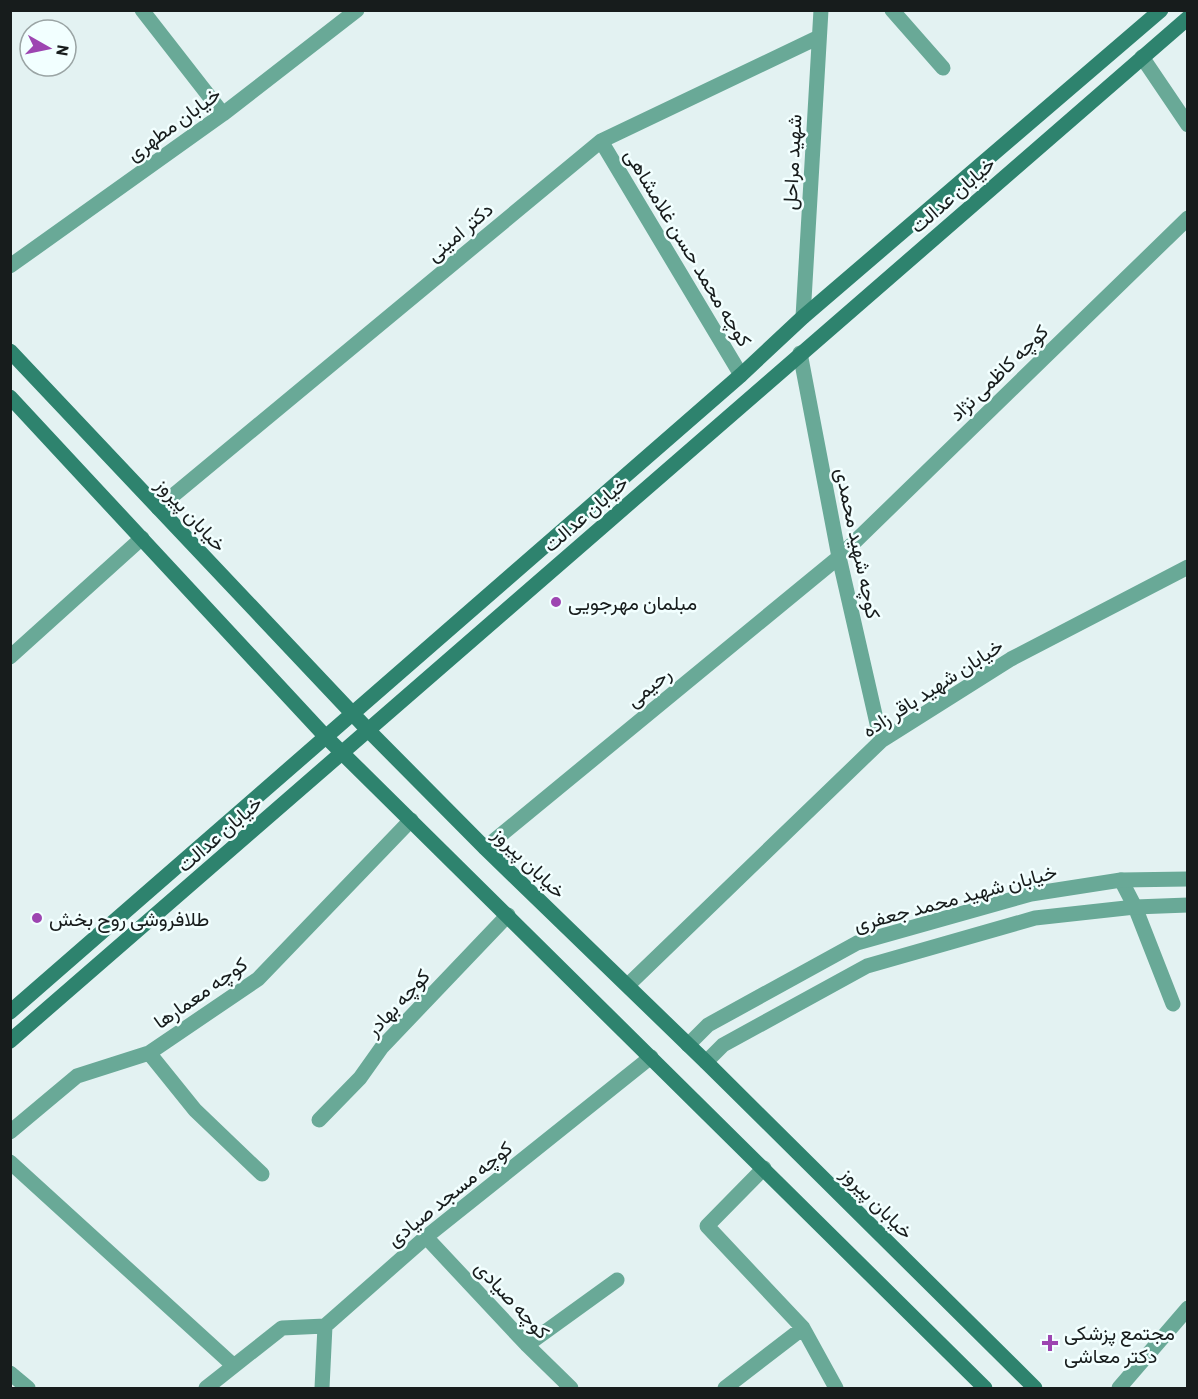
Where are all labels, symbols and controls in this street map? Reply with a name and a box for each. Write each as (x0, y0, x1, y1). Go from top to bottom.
north arrow (18, 18, 78, 78)
text: N (53, 44, 74, 57)
street label: خیابان مطهری (121, 81, 226, 167)
street label: شهید مراحل (777, 113, 807, 211)
street label: کوچه محمد حسن غلامشاهی (618, 144, 758, 352)
street label: خیابان عدالت (905, 151, 1000, 238)
street label: دکتر امینی (421, 196, 498, 267)
street label: کوچه کاظمی نژاد (944, 319, 1055, 427)
street label: کوچه شهید محمدی (828, 465, 887, 621)
street label: خیابان عدالت (538, 470, 633, 557)
street label: خیابان پیروز (149, 471, 232, 558)
place label: مبلمان مهرجویی (568, 590, 697, 616)
marker: مبلمان مهرجویی (549, 595, 563, 609)
street label: خیابان شهید باقر زاده (857, 632, 1008, 743)
street label: رحیمی (621, 661, 677, 713)
street label: خیابان عدالت (172, 790, 267, 877)
street label: خیابان پیروز (486, 821, 572, 905)
street label: خیابان شهید محمد جعفری (851, 858, 1060, 938)
place label: طلافروشی روح بخش (49, 906, 209, 933)
marker: طلافروشی روح بخش (30, 911, 44, 925)
street label: کوچه معمارها (149, 951, 253, 1035)
street label: کوچه بهادر (359, 963, 436, 1043)
street label: کوچه مسجد صیادی (382, 1135, 518, 1253)
street label: خیابان پیروز (834, 1160, 919, 1245)
street label: کوچه صیادی (468, 1255, 555, 1345)
place label: مجتمع پزشکی دکتر معاشی (1064, 1320, 1175, 1369)
marker: مجتمع پزشکی دکتر معاشی (1041, 1334, 1059, 1352)

